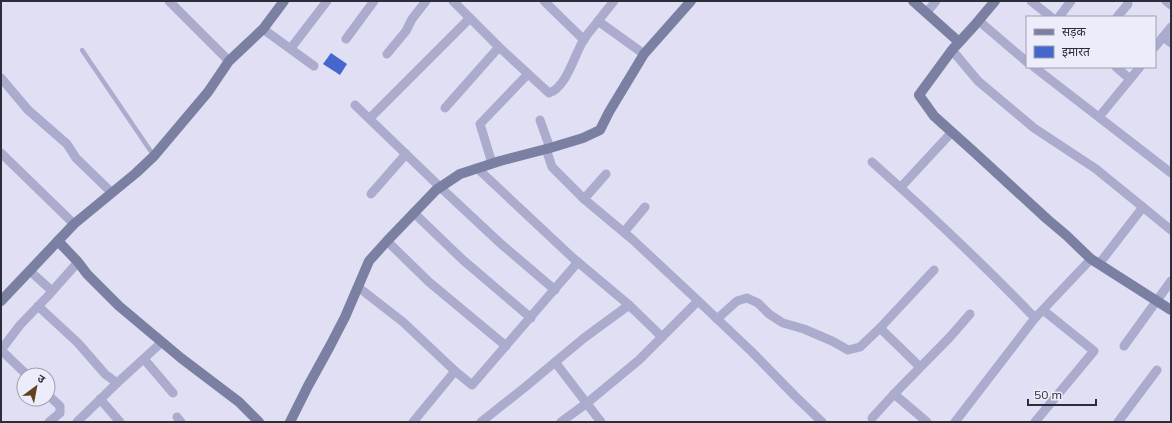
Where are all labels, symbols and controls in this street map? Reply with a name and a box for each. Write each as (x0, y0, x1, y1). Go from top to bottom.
legend (1026, 16, 1156, 68)
text: सड़क (1062, 24, 1087, 39)
text: इमारत (1062, 44, 1091, 59)
north arrow (16, 367, 56, 407)
text: उ (35, 371, 48, 386)
scale bar (1028, 381, 1096, 407)
text: 50 m (1034, 387, 1062, 402)

